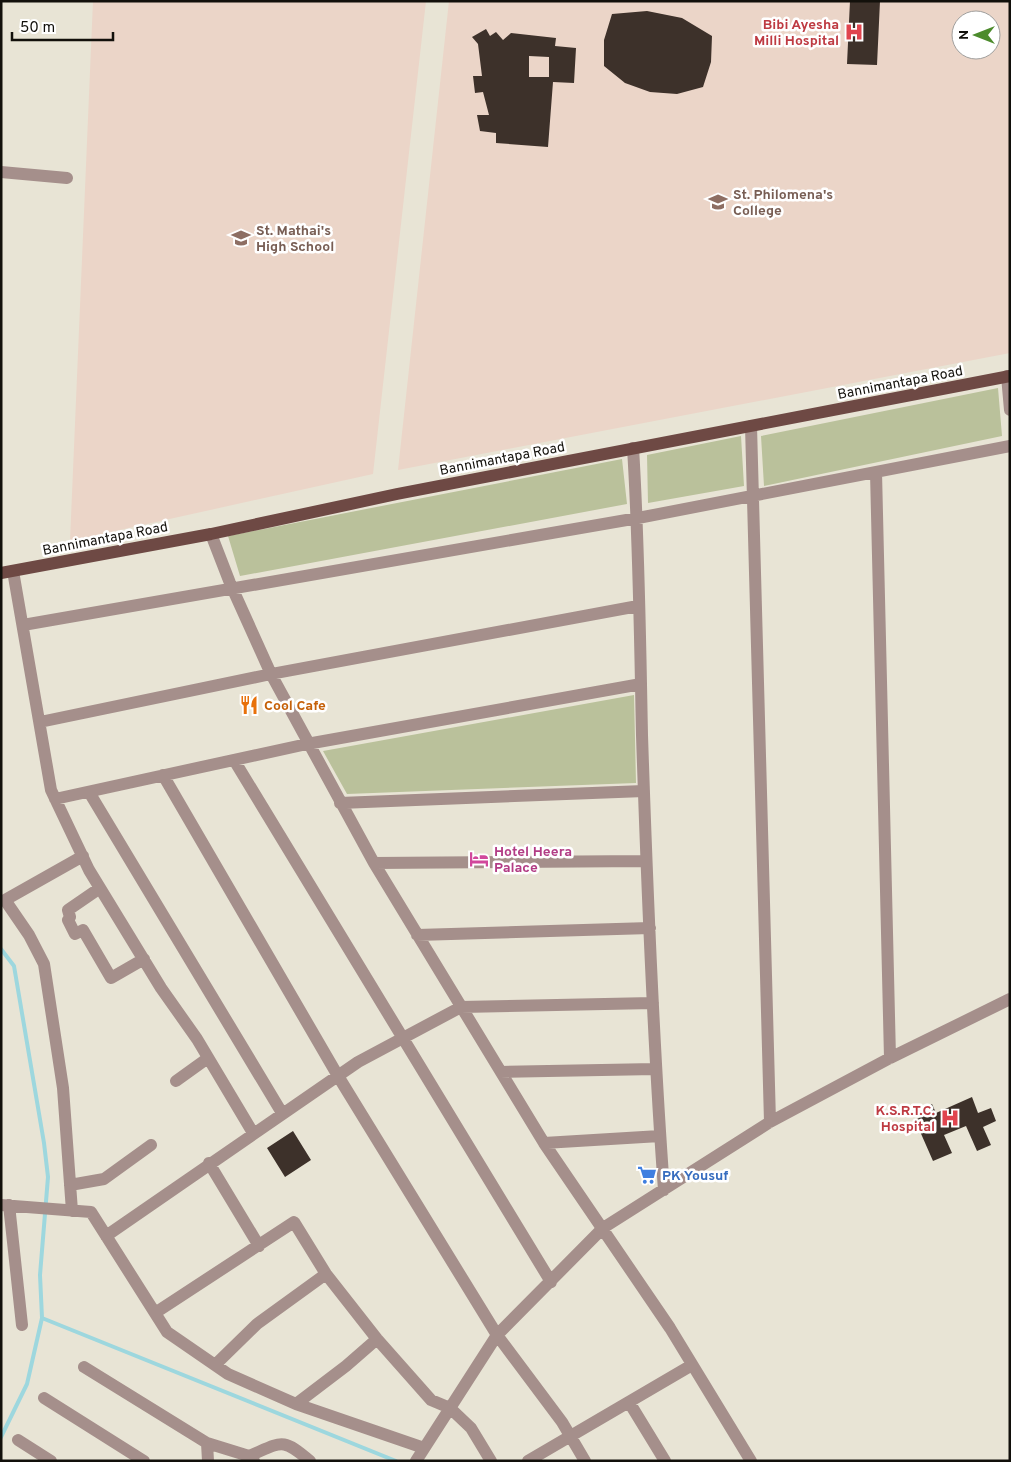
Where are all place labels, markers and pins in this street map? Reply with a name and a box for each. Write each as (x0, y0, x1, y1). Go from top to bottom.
place label: Bibi Ayesha Milli Hospital (754, 17, 839, 50)
hospital icon: Bibi Ayesha Milli Hospital (843, 21, 865, 43)
place label: St. Philomena's College (733, 187, 833, 220)
school or university icon: St. Philomena's College (707, 191, 729, 213)
place label: St. Mathai's High School (256, 223, 334, 256)
school or university icon: St. Mathai's High School (230, 227, 252, 249)
restaurant icon: Cool Cafe (238, 694, 260, 716)
place label: Cool Cafe (264, 698, 326, 715)
place label: Hotel Heera Palace (494, 844, 572, 877)
hotel icon: Hotel Heera Palace (468, 848, 490, 870)
place label: K.S.R.T.C. Hospital (876, 1103, 935, 1136)
hospital icon: K.S.R.T.C. Hospital (939, 1107, 961, 1129)
supermarket icon: PK Yousuf (636, 1164, 658, 1186)
place label: PK Yousuf (662, 1168, 728, 1185)

